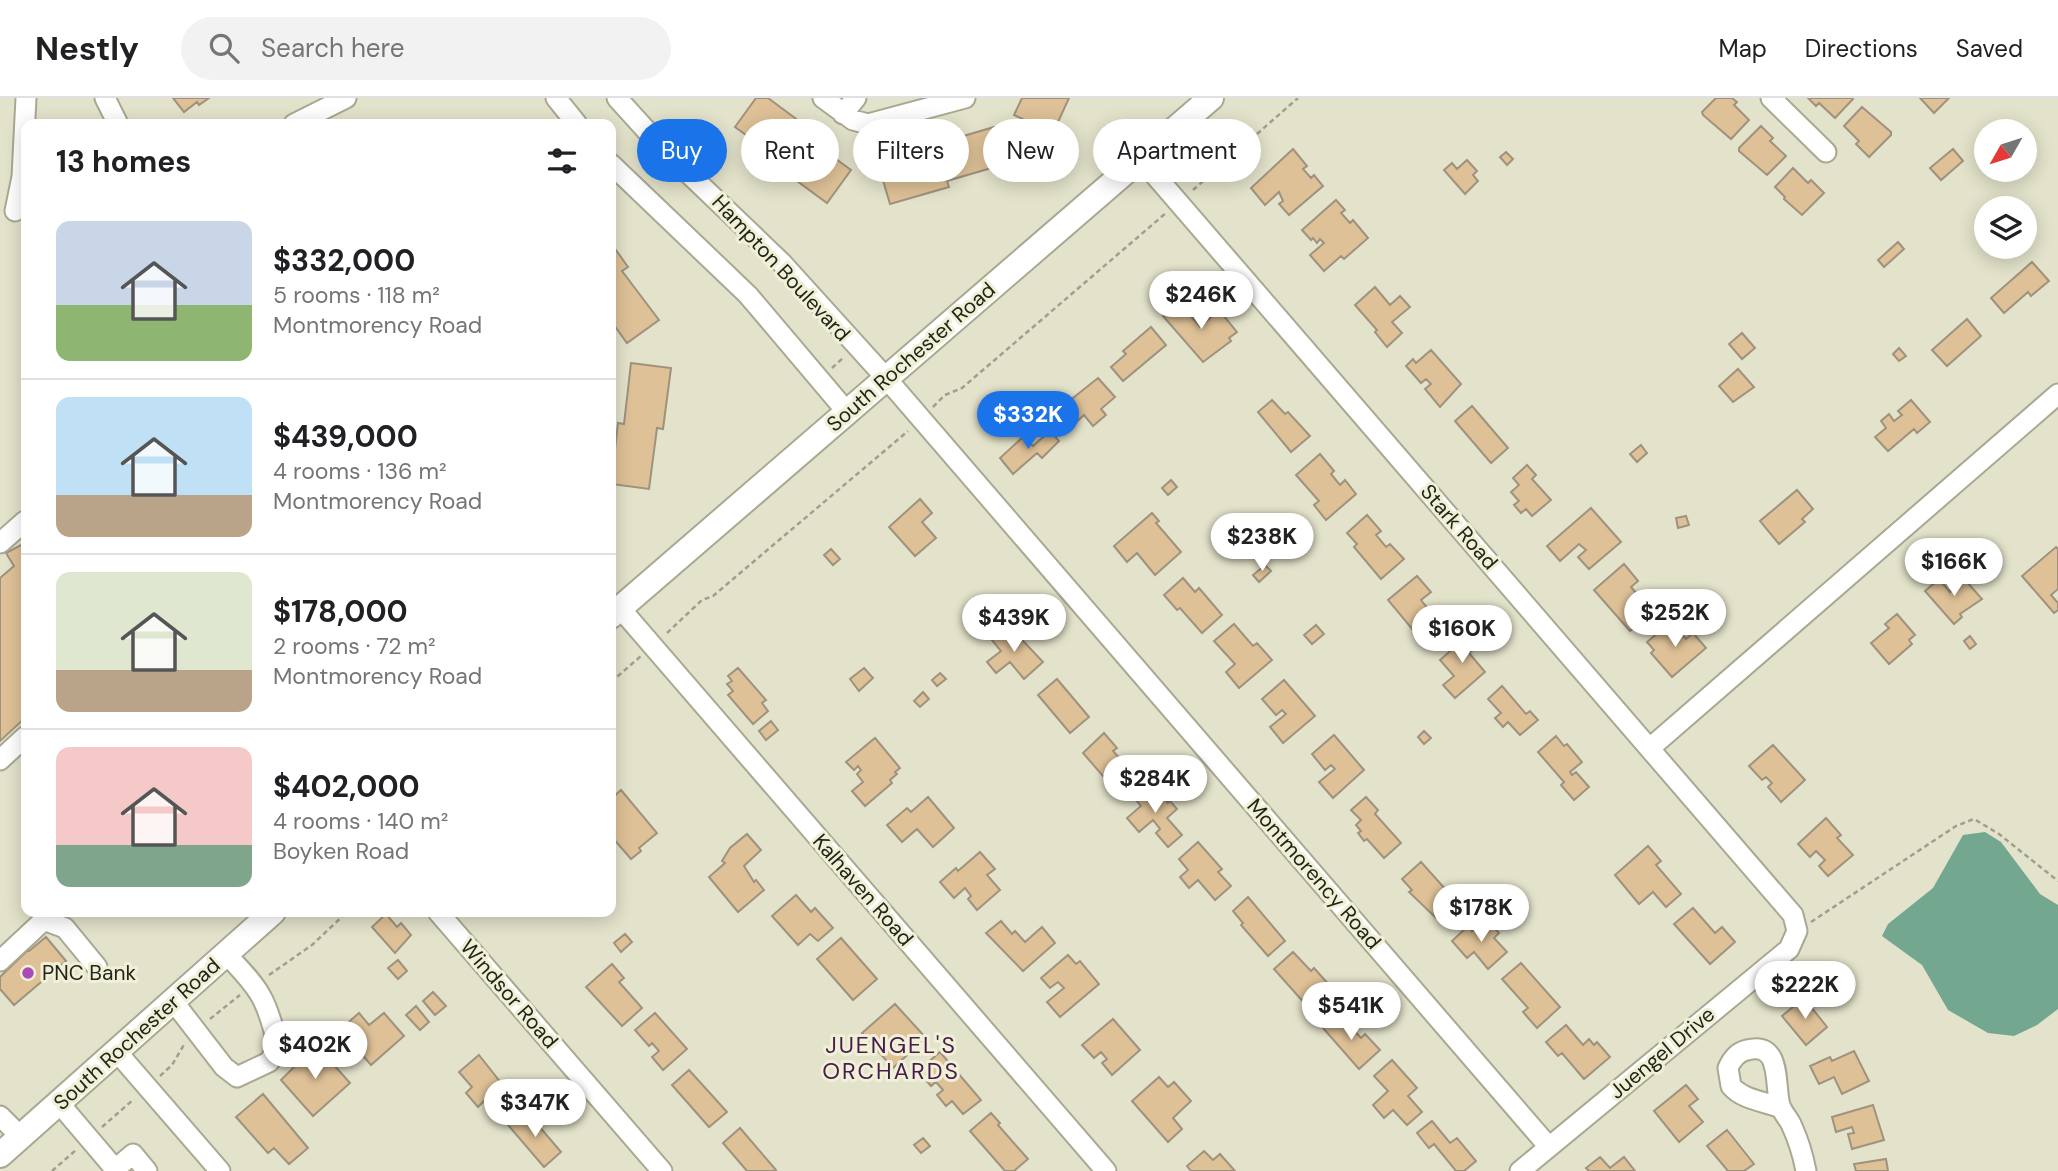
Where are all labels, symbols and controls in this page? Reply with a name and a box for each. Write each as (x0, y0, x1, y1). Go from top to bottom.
search box (181, 17, 671, 80)
text: Nestly (35, 27, 139, 70)
icon: search (205, 29, 243, 67)
text: Search here (261, 31, 405, 65)
text: Map (1719, 33, 1767, 64)
text: Directions (1805, 33, 1918, 64)
text: Saved (1956, 33, 2023, 64)
chip: Buy (637, 119, 727, 182)
chip: Rent (741, 119, 839, 182)
chip: Filters (853, 119, 969, 182)
chip: New (983, 119, 1079, 182)
chip: Apartment (1093, 119, 1261, 182)
north arrow (1974, 119, 2037, 182)
map controls (1974, 119, 2037, 259)
text: 13 homes (56, 142, 191, 181)
icon: filters (543, 142, 581, 180)
street label: Hampton Boulevard (706, 189, 856, 347)
button: layers (1974, 196, 2037, 259)
text: $332,000 (273, 241, 415, 280)
icon: home (112, 249, 196, 333)
pin: $246K (1152, 272, 1250, 331)
street label: South Rochester Road (821, 276, 1001, 438)
text: $246K (1165, 279, 1237, 309)
text: 5 rooms · 118 m² (273, 280, 440, 310)
text: Montmorency Road (273, 310, 482, 340)
pin: $332K (979, 392, 1077, 451)
text: $332K (993, 399, 1063, 429)
text: $439,000 (273, 417, 418, 456)
icon: home (112, 425, 196, 509)
text: 4 rooms · 136 m² (273, 456, 447, 486)
street label: Stark Road (1414, 478, 1504, 576)
text: Montmorency Road (273, 486, 482, 516)
pin: $238K (1213, 514, 1311, 573)
text: $238K (1227, 521, 1297, 551)
pin: $166K (1905, 538, 2003, 598)
text: $166K (1921, 546, 1987, 576)
pin: $252K (1626, 589, 1724, 649)
text: $178,000 (273, 592, 408, 631)
pin: $439K (965, 594, 1063, 654)
text: $252K (1640, 597, 1710, 627)
icon: home (112, 600, 196, 684)
text: $439K (978, 602, 1050, 632)
pin: $160K (1413, 606, 1511, 665)
text: $160K (1428, 613, 1496, 643)
text: 2 rooms · 72 m² (273, 631, 436, 661)
text: Montmorency Road (273, 661, 482, 691)
pin: $284K (1106, 756, 1204, 815)
text: $284K (1119, 763, 1191, 793)
text: $402,000 (273, 767, 420, 806)
icon: home (112, 775, 196, 859)
street label: Montmorency Road (1241, 793, 1387, 955)
text: 4 rooms · 140 m² (273, 806, 448, 836)
street label: Kalhaven Road (807, 828, 919, 952)
text: Boyken Road (273, 836, 409, 866)
pin: $178K (1432, 884, 1530, 944)
text: $178K (1449, 892, 1513, 922)
street label: Windsor Road (454, 934, 564, 1054)
street label: South Rochester Road (48, 952, 226, 1116)
place label: PNC Bank (42, 959, 136, 987)
pin: $222K (1756, 962, 1854, 1021)
marker: PNC Bank (20, 965, 36, 981)
text: $222K (1771, 969, 1839, 999)
pin: $541K (1302, 982, 1400, 1042)
text: $541K (1318, 990, 1384, 1020)
street label: Juengel Drive (1603, 1001, 1721, 1105)
pin: $402K (266, 1021, 364, 1081)
text: $402K (278, 1029, 352, 1059)
district label: JUENGEL'S ORCHARDS (822, 1030, 960, 1086)
pin: $347K (486, 1080, 584, 1139)
text: $347K (500, 1087, 570, 1117)

